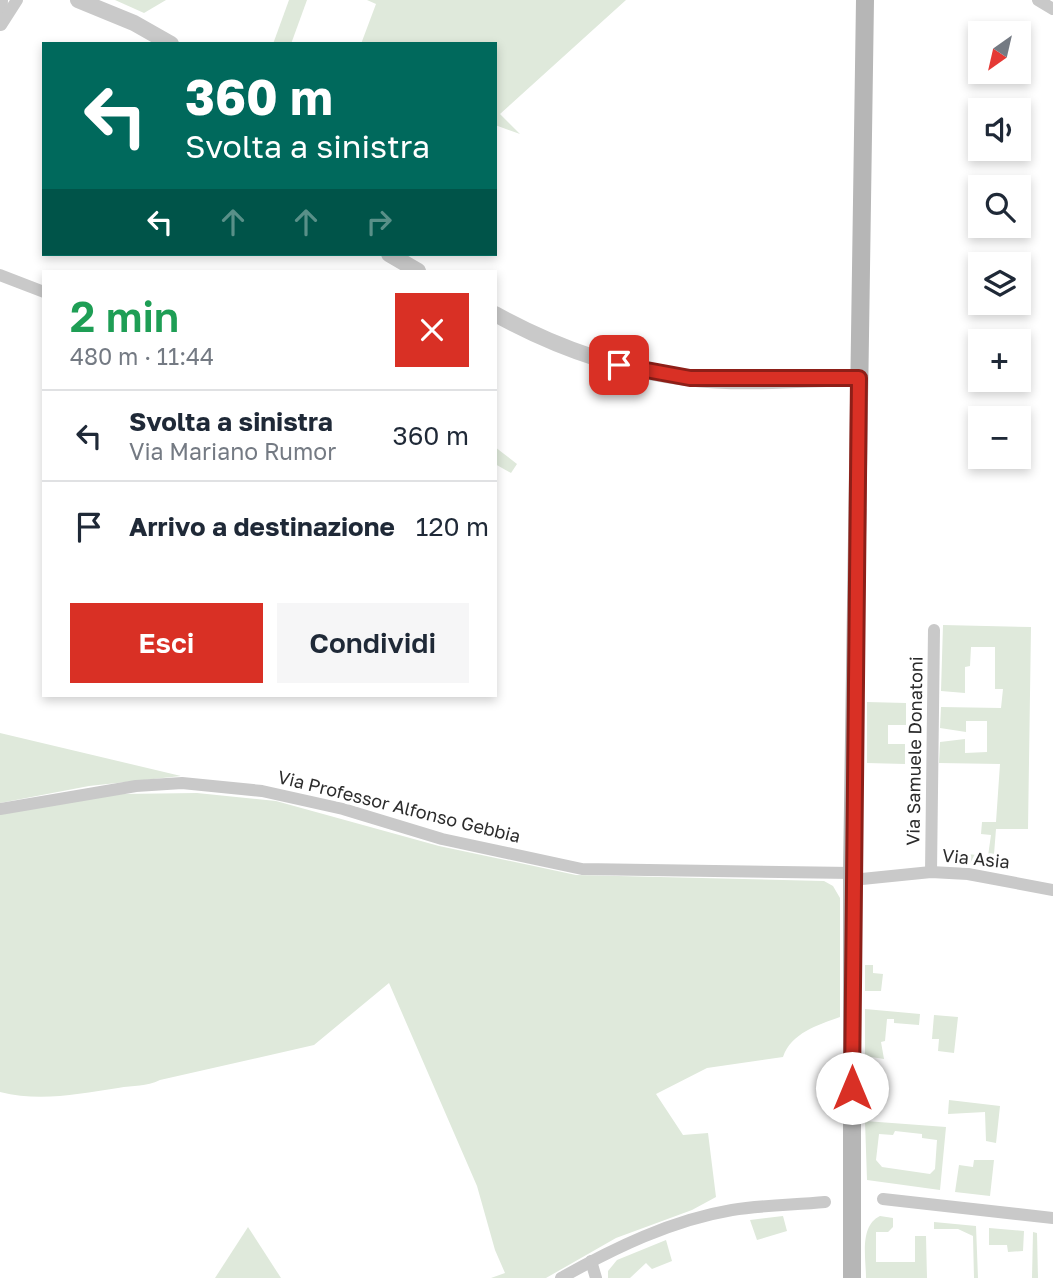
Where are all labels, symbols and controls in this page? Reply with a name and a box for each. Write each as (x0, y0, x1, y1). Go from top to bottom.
north arrow (968, 21, 1031, 84)
map controls (968, 21, 1031, 469)
text: 360 m (185, 67, 333, 126)
icon: left (70, 70, 161, 161)
button: sound (968, 98, 1031, 161)
text: Svolta a sinistra (185, 127, 430, 165)
button: search (968, 175, 1031, 238)
icon: left (141, 203, 179, 241)
icon: ahead (214, 203, 252, 241)
icon: ahead (287, 203, 325, 241)
icon: right (360, 203, 398, 241)
button: layers (968, 252, 1031, 315)
text: 2 min (70, 291, 179, 341)
button: close (395, 293, 469, 367)
button: + (968, 329, 1031, 392)
pin (589, 335, 649, 395)
text: 480 m · 11:44 (70, 342, 214, 370)
icon: arrive (600, 346, 638, 384)
text: Svolta a sinistra (129, 406, 333, 437)
button: − (968, 406, 1031, 469)
icon: left (70, 417, 108, 455)
text: 360 m (392, 420, 469, 451)
text: Via Mariano Rumor (129, 437, 336, 465)
icon: arrive (70, 508, 108, 546)
text: Arrivo a destinazione (129, 511, 395, 542)
text: 120 m (416, 511, 489, 542)
button: Esci (70, 603, 263, 683)
button: Condividi (277, 603, 469, 683)
street label: Via Samuele Donatoni (901, 656, 927, 846)
street label: Via Professor Alfonso Gebbia (276, 765, 523, 847)
street label: Via Asia (941, 844, 1011, 873)
position arrow (815, 1051, 889, 1125)

